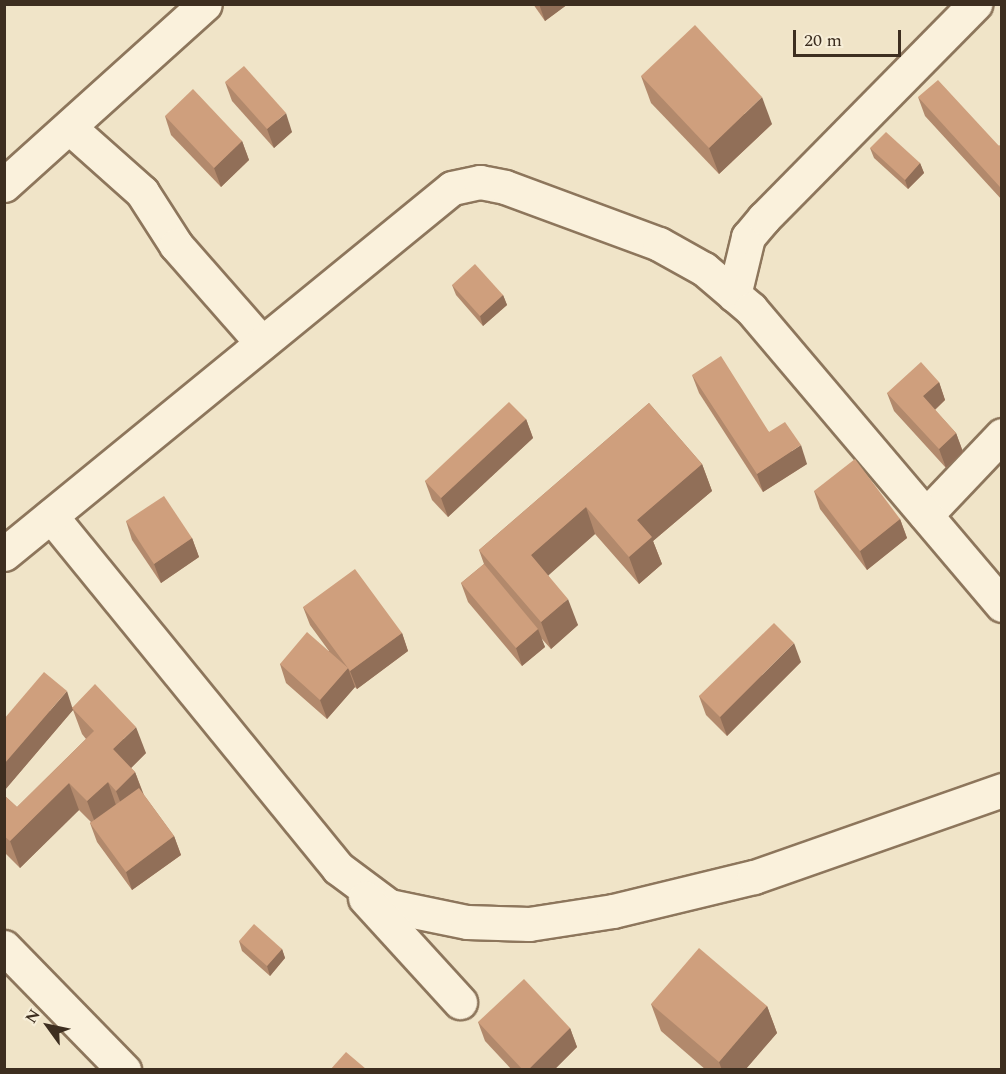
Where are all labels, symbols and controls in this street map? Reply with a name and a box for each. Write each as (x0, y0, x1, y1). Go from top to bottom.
scale bar (796, 18, 904, 56)
text: 20 m (804, 27, 842, 54)
north arrow (18, 996, 78, 1056)
text: N (19, 1004, 47, 1028)

